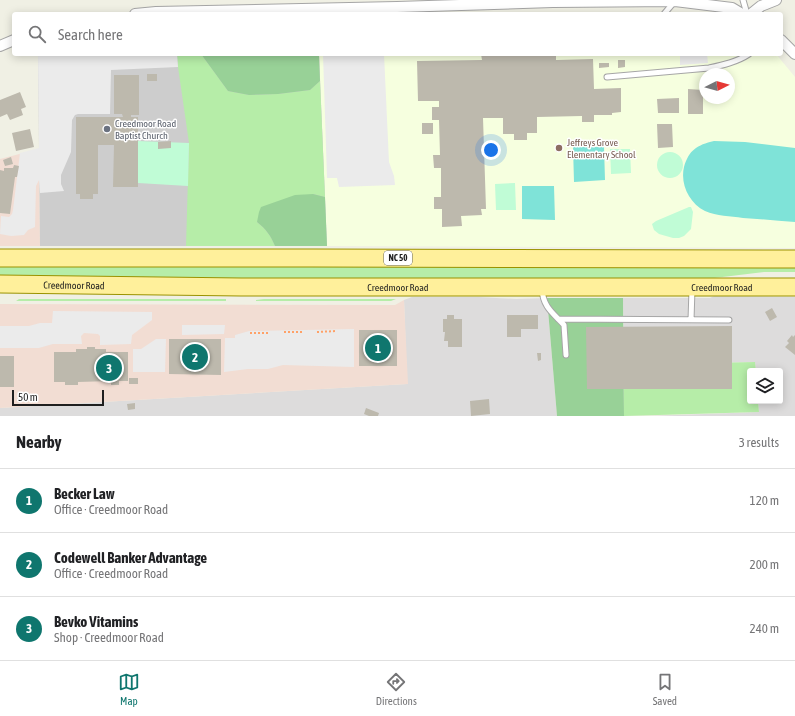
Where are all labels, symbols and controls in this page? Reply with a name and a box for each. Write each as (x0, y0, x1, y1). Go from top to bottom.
search box (12, 12, 783, 56)
icon: search (26, 23, 48, 45)
text: Search here (58, 26, 123, 43)
north arrow (699, 68, 735, 104)
place label: Creedmoor Road Baptist Church (115, 118, 176, 141)
marker: Creedmoor Road Baptist Church (102, 124, 112, 134)
place label: Jeffreys Grove Elementary School (567, 137, 636, 160)
your location (481, 140, 501, 160)
marker: Jeffreys Grove Elementary School (554, 143, 564, 153)
road number: NC 50 (384, 251, 412, 265)
street label: Creedmoor Road (43, 280, 105, 291)
street label: Creedmoor Road (367, 282, 429, 293)
street label: Creedmoor Road (691, 282, 753, 293)
pin: 1 (365, 333, 391, 363)
pin: 2 (182, 342, 208, 372)
pin: 3 (96, 353, 122, 383)
map controls (747, 368, 783, 404)
button: layers (747, 368, 783, 404)
scale bar (12, 388, 104, 407)
text: 50 m (18, 391, 38, 403)
text: Nearby (16, 432, 62, 452)
text: 3 results (739, 435, 779, 450)
text: Becker Law (54, 485, 115, 502)
text: 1 (26, 493, 32, 508)
text: 120 m (750, 493, 779, 508)
text: Office · Creedmoor Road (54, 502, 168, 517)
text: Codewell Banker Advantage (54, 549, 207, 566)
text: 2 (26, 557, 32, 572)
text: 200 m (750, 557, 779, 572)
text: Office · Creedmoor Road (54, 566, 168, 581)
text: Bevko Vitamins (54, 613, 138, 630)
text: 3 (26, 621, 32, 636)
text: 240 m (750, 621, 779, 636)
text: Shop · Creedmoor Road (54, 630, 164, 645)
tab: Map (118, 671, 140, 707)
tab: Directions (376, 671, 417, 707)
tab: Saved (653, 671, 677, 707)

